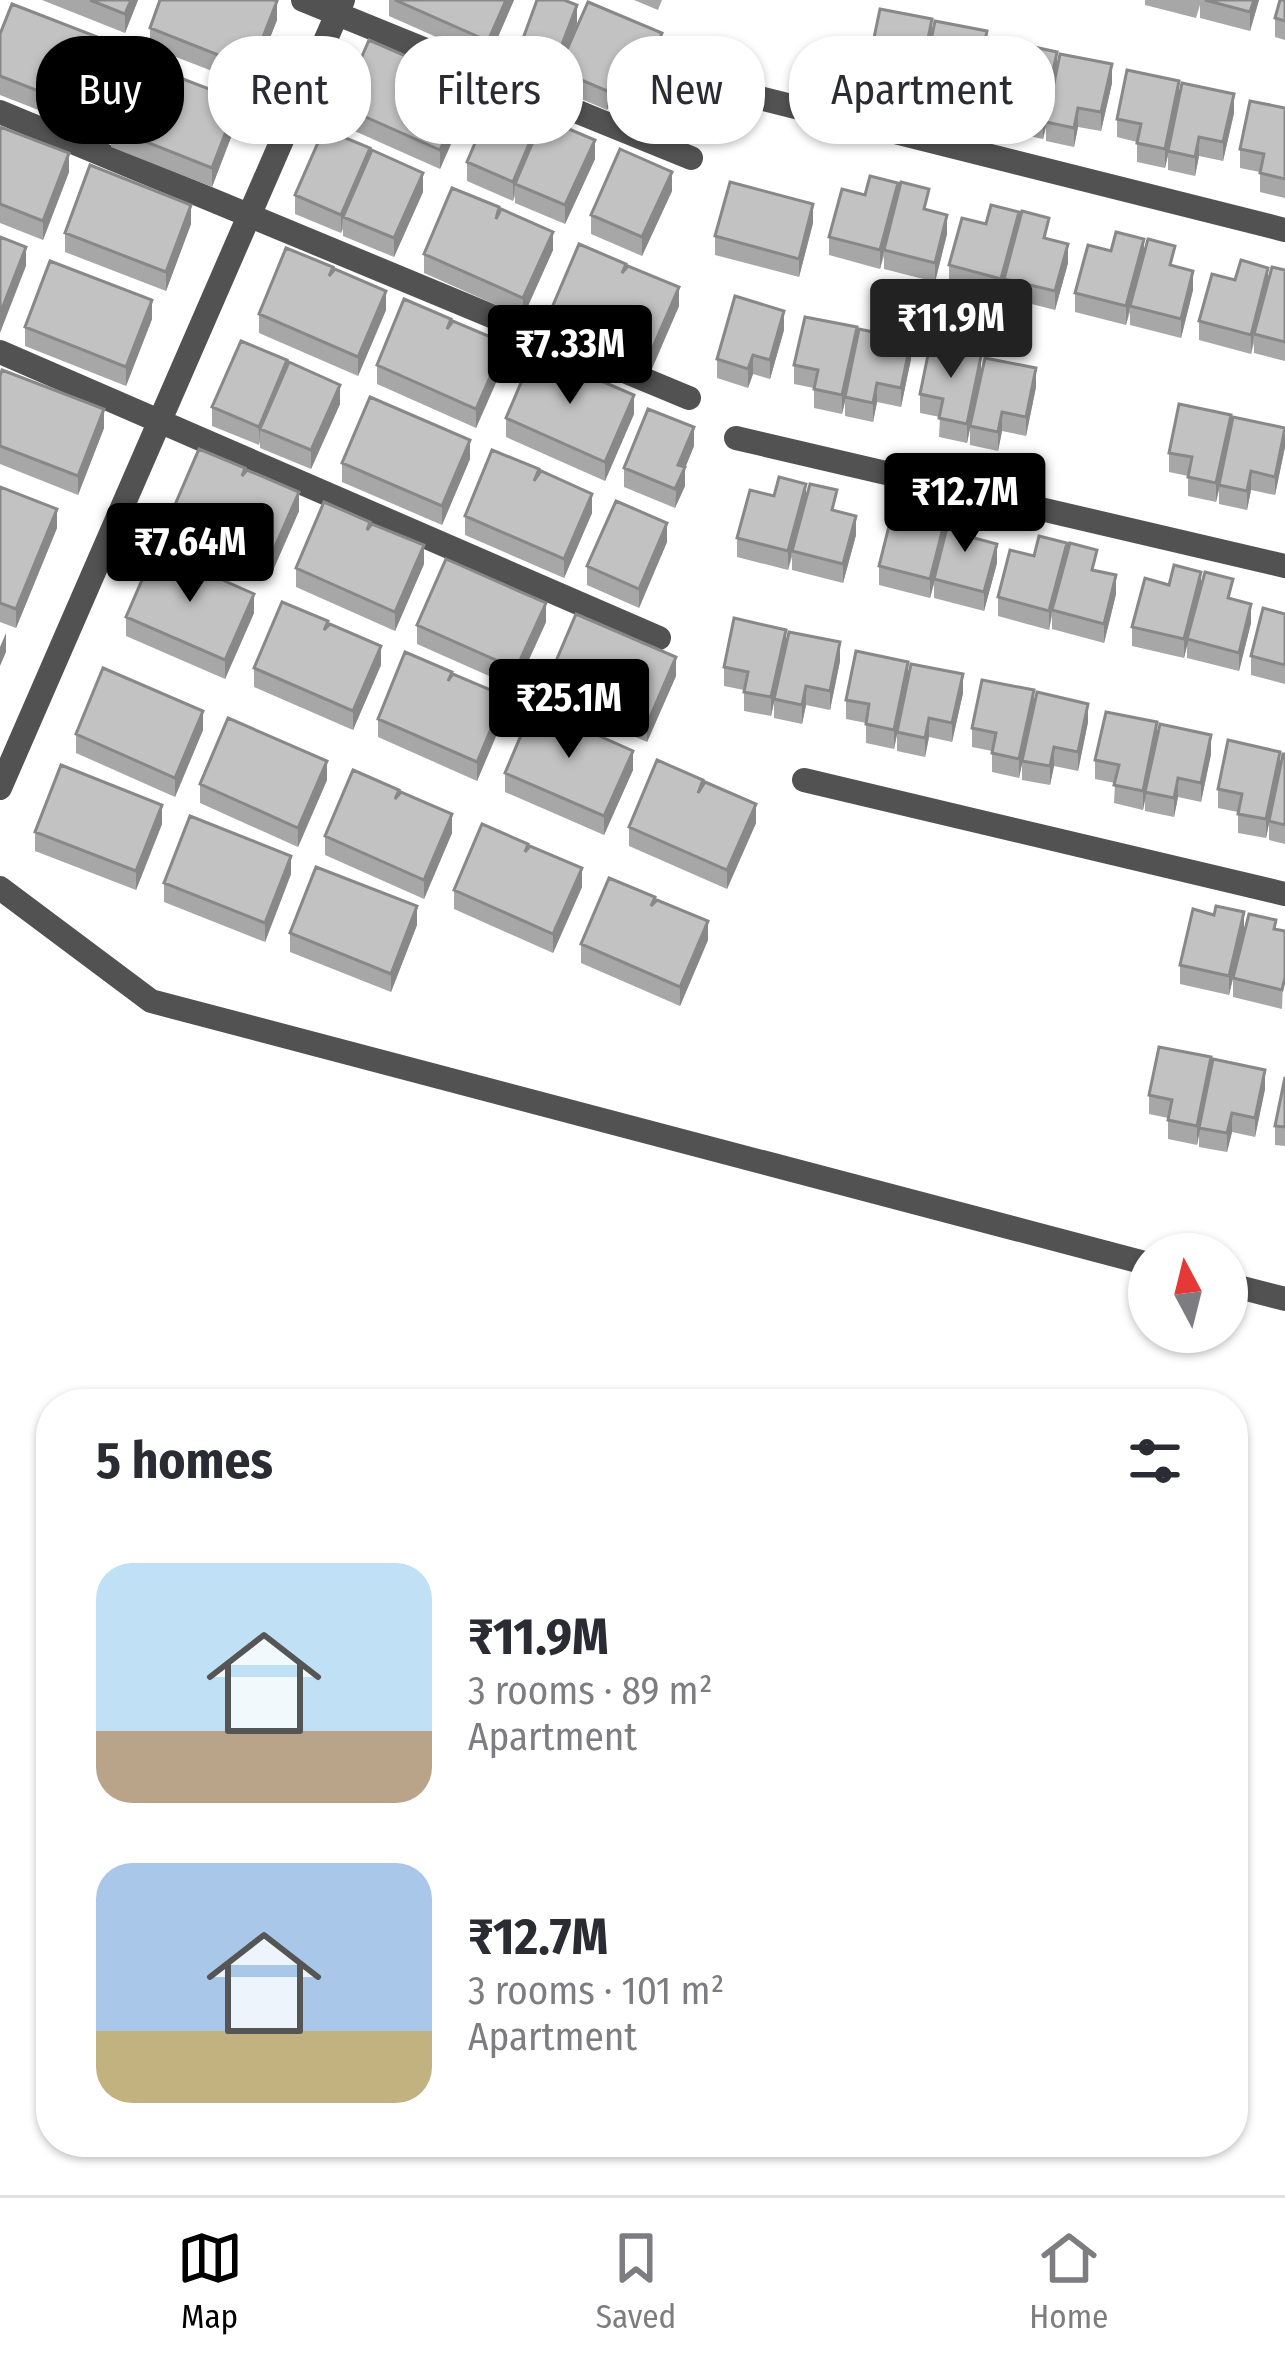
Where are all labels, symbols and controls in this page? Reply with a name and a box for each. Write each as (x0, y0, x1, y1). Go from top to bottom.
chip: Buy (36, 36, 184, 144)
chip: Rent (208, 36, 371, 144)
chip: Filters (395, 36, 583, 144)
chip: New (607, 36, 765, 144)
chip: Apartment (789, 36, 1055, 144)
pin: ₹11.9M (853, 279, 1049, 381)
text: ₹11.9M (897, 295, 1005, 341)
pin: ₹7.33M (472, 305, 668, 407)
text: ₹7.33M (515, 321, 625, 367)
pin: ₹12.7M (867, 453, 1063, 555)
text: ₹12.7M (911, 469, 1019, 515)
pin: ₹7.64M (92, 503, 288, 605)
text: ₹7.64M (134, 519, 246, 565)
pin: ₹25.1M (471, 659, 667, 761)
text: ₹25.1M (516, 675, 622, 721)
north arrow (1128, 1233, 1248, 1353)
map controls (1128, 1233, 1248, 1353)
icon: filters (1122, 1428, 1188, 1494)
text: 5 homes (96, 1430, 273, 1492)
text: ₹11.9M (468, 1606, 609, 1668)
icon: home (192, 1611, 336, 1755)
text: 3 rooms · 89 m² (468, 1668, 713, 1714)
text: Apartment (468, 1714, 637, 1760)
text: ₹12.7M (468, 1906, 608, 1968)
icon: home (192, 1911, 336, 2055)
text: 3 rooms · 101 m² (468, 1968, 724, 2014)
text: Apartment (468, 2014, 637, 2060)
tab: Map (177, 2225, 243, 2337)
tab: Saved (596, 2225, 676, 2337)
tab: Home (1029, 2225, 1108, 2337)

